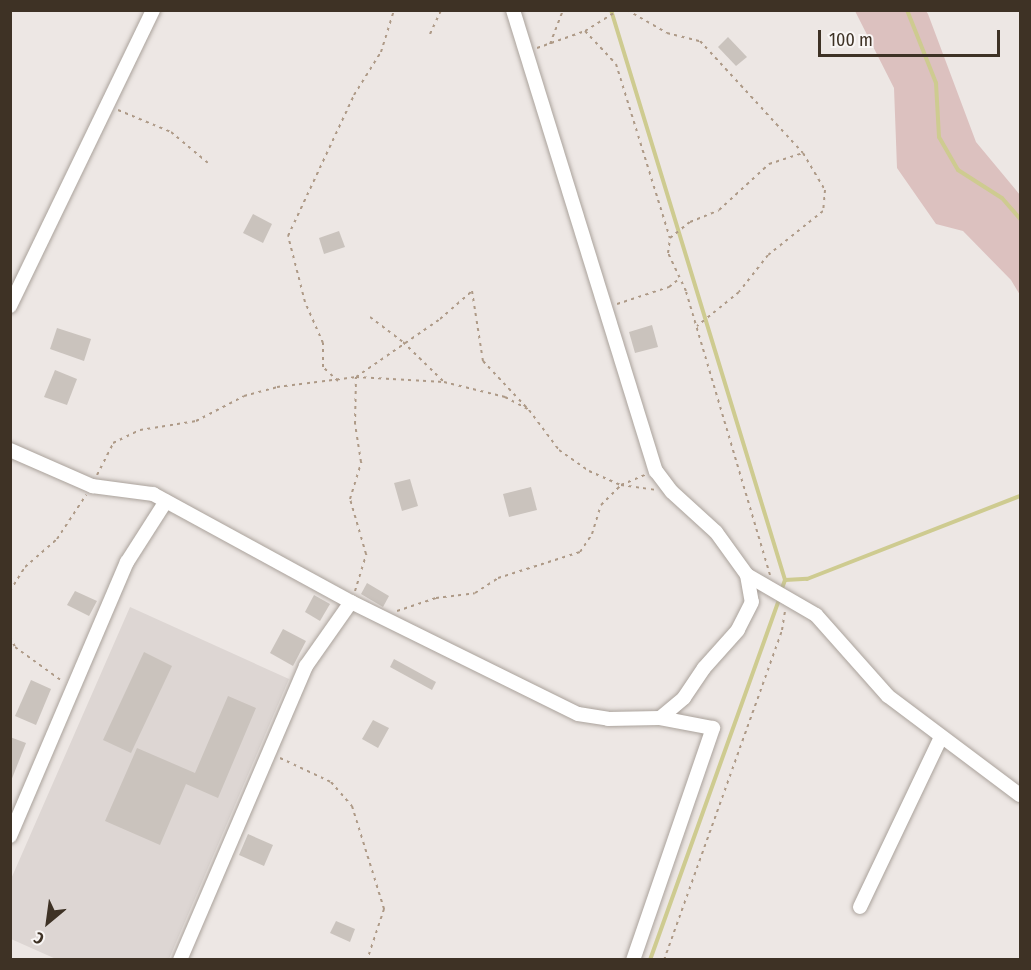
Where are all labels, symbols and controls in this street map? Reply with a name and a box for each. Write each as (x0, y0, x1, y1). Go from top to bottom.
scale bar (821, 18, 1002, 56)
text: 100 m (829, 29, 873, 51)
north arrow (18, 892, 78, 952)
text: С (31, 928, 47, 949)

